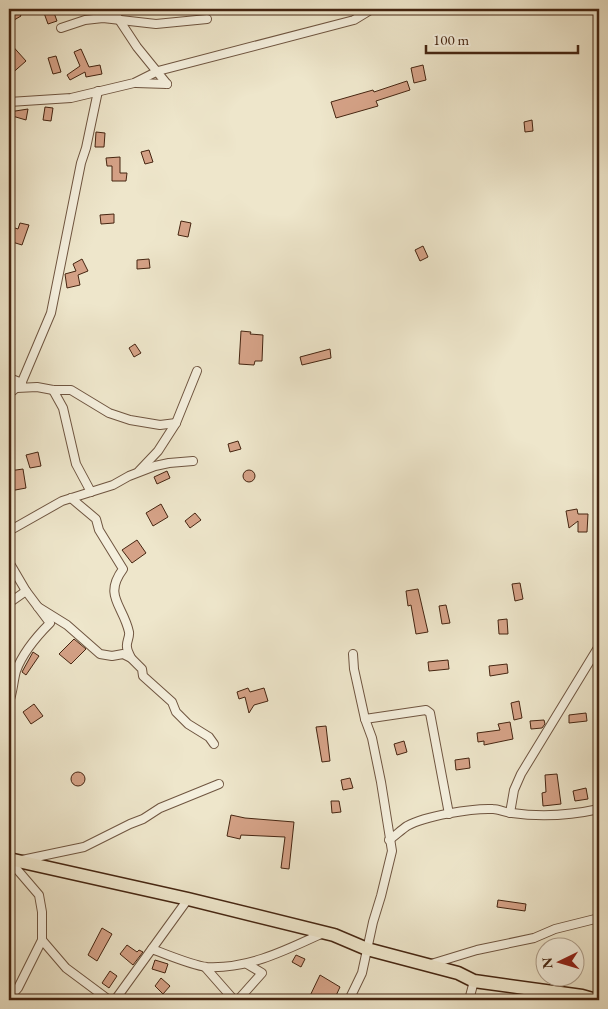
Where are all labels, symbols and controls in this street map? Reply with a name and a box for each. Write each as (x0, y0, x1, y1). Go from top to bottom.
scale bar (426, 22, 578, 54)
text: 100 m (433, 30, 470, 49)
north arrow (536, 936, 586, 986)
text: N (538, 956, 557, 970)

